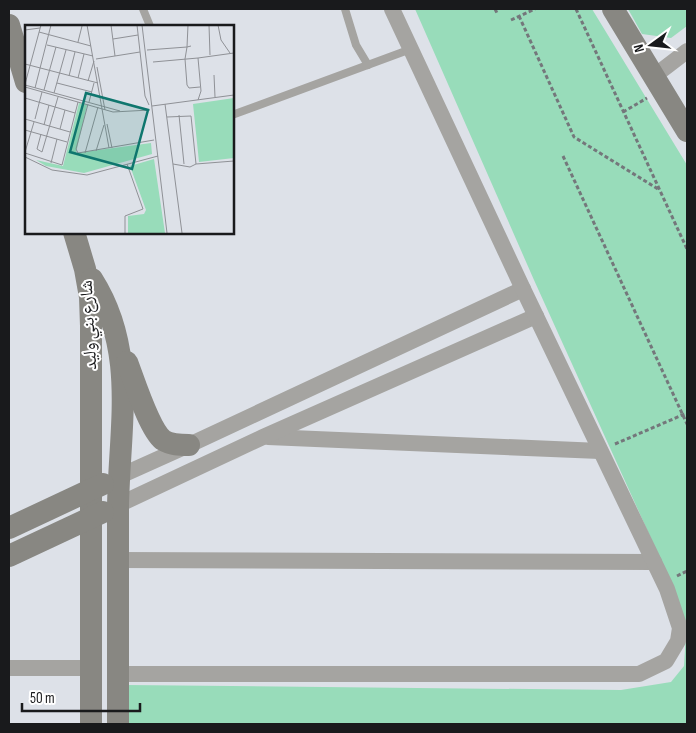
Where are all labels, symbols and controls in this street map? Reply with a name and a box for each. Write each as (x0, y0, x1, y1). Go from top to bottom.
north arrow (626, 20, 676, 70)
inset map (25, 25, 234, 234)
text: N (630, 42, 648, 54)
street label: شارع بني وليد (76, 279, 105, 370)
scale bar (22, 680, 140, 712)
text: 50 m (30, 689, 55, 708)

